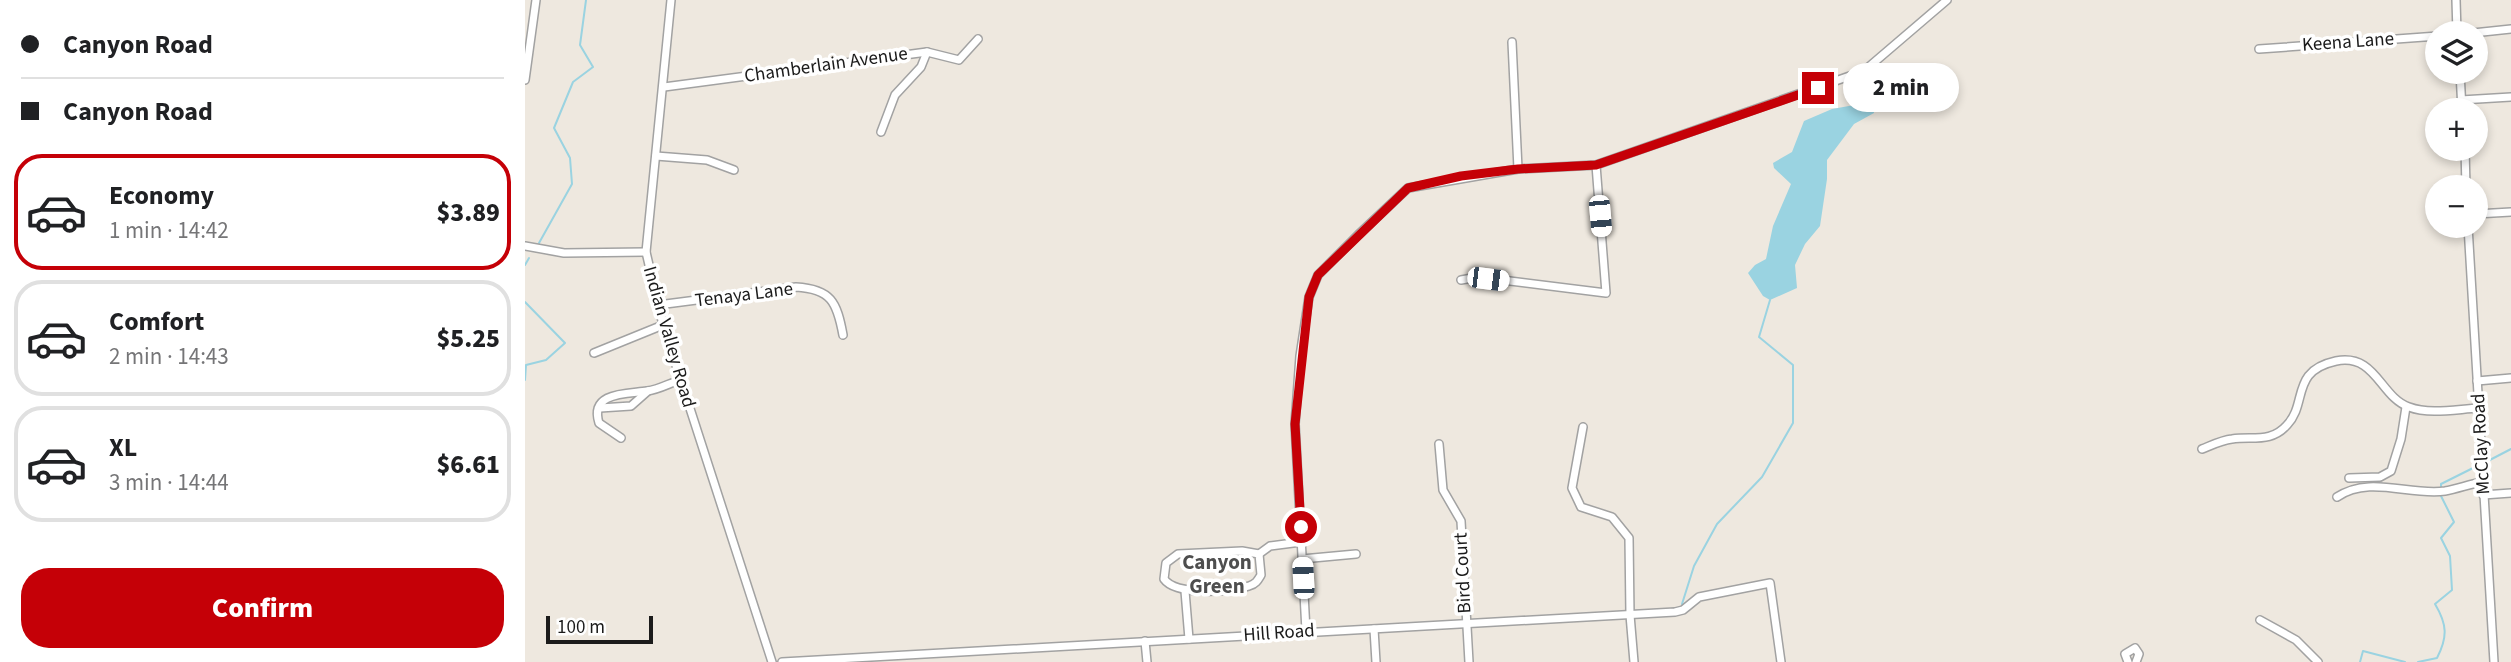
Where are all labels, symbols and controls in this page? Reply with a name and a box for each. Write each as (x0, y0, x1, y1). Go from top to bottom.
map controls (2425, 21, 2488, 238)
button: layers (2425, 21, 2488, 84)
street label: Keena Lane (2301, 25, 2395, 59)
text: Canyon Road (63, 26, 213, 63)
street label: Chamberlain Avenue (742, 40, 910, 90)
callout: 2 min (1843, 64, 1958, 112)
text: 2 min (1873, 71, 1929, 104)
route end (1802, 72, 1834, 104)
text: Canyon Road (63, 93, 213, 130)
button: + (2425, 98, 2488, 161)
button: − (2425, 175, 2488, 238)
text: Economy (109, 177, 214, 214)
icon: car (25, 181, 88, 244)
text: $3.89 (436, 194, 500, 231)
car (1588, 194, 1613, 238)
text: 1 min · 14:42 (109, 214, 229, 247)
street label: Indian Valley Road (636, 263, 702, 411)
car (1466, 266, 1511, 292)
street label: Tenaya Lane (693, 276, 795, 314)
text: Comfort (109, 303, 204, 340)
icon: car (25, 307, 88, 370)
text: $5.25 (436, 320, 500, 357)
text: 2 min · 14:43 (109, 340, 229, 373)
street label: McClay Road (2465, 393, 2497, 495)
text: XL (109, 429, 137, 466)
icon: car (25, 433, 88, 496)
text: $6.61 (436, 446, 500, 483)
text: 3 min · 14:44 (109, 466, 229, 499)
route start (1285, 511, 1317, 543)
street label: Bird Court (1447, 531, 1479, 614)
district label: Canyon Green (1182, 547, 1252, 601)
car (1292, 556, 1315, 600)
button: Confirm (21, 568, 504, 648)
scale bar (546, 613, 653, 645)
text: 100 m (557, 614, 605, 641)
street label: Hill Road (1242, 617, 1316, 649)

